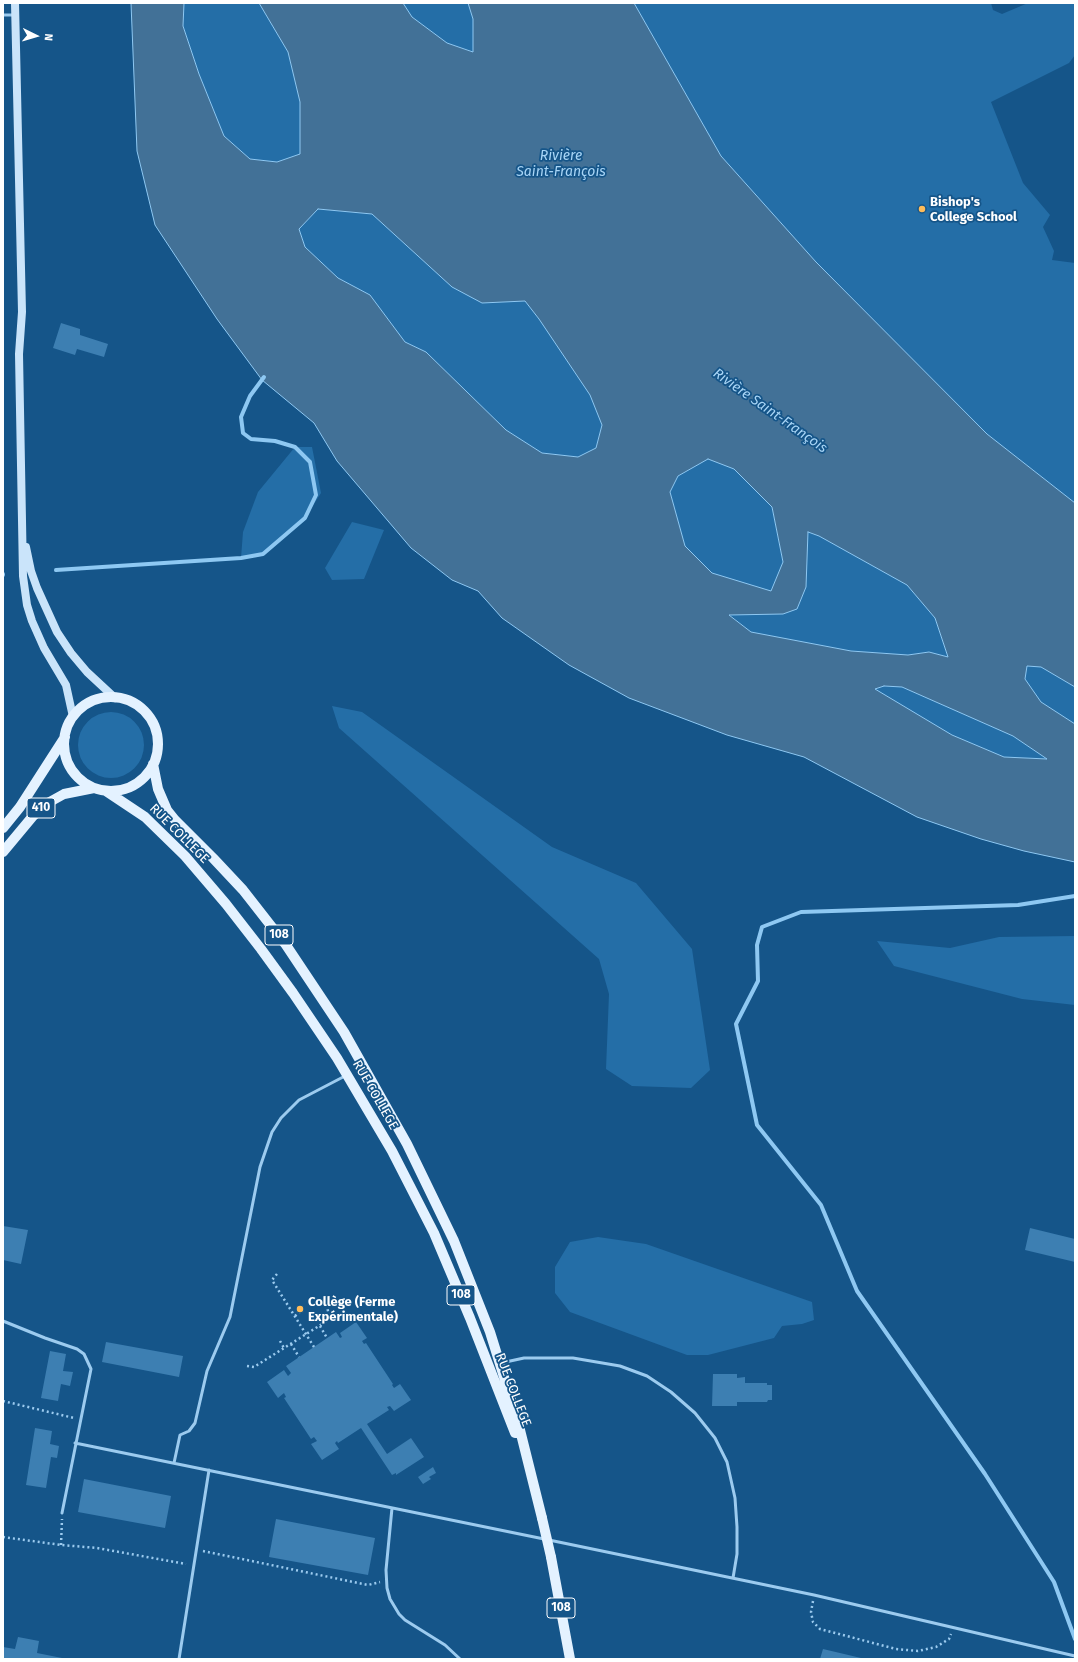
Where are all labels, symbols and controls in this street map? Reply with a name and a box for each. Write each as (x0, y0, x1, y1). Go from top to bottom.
north arrow (16, 16, 56, 56)
text: N (42, 33, 55, 41)
water label: Rivière Saint-François (516, 148, 606, 180)
place label: Bishop's College School (930, 194, 1017, 225)
marker: Bishop's College School (917, 204, 927, 214)
water label: Rivière Saint-François (710, 365, 830, 457)
road number: 410 (27, 798, 55, 818)
street label: RUE COLLEGE (146, 801, 212, 867)
road number: 108 (265, 925, 293, 945)
street label: RUE COLLEGE (349, 1057, 401, 1133)
road number: 108 (447, 1285, 475, 1305)
place label: Collège (Ferme Expérimentale) (308, 1294, 398, 1325)
marker: Collège (Ferme Expérimentale) (295, 1304, 305, 1314)
street label: RUE COLLEGE (492, 1351, 534, 1429)
road number: 108 (547, 1598, 575, 1618)

